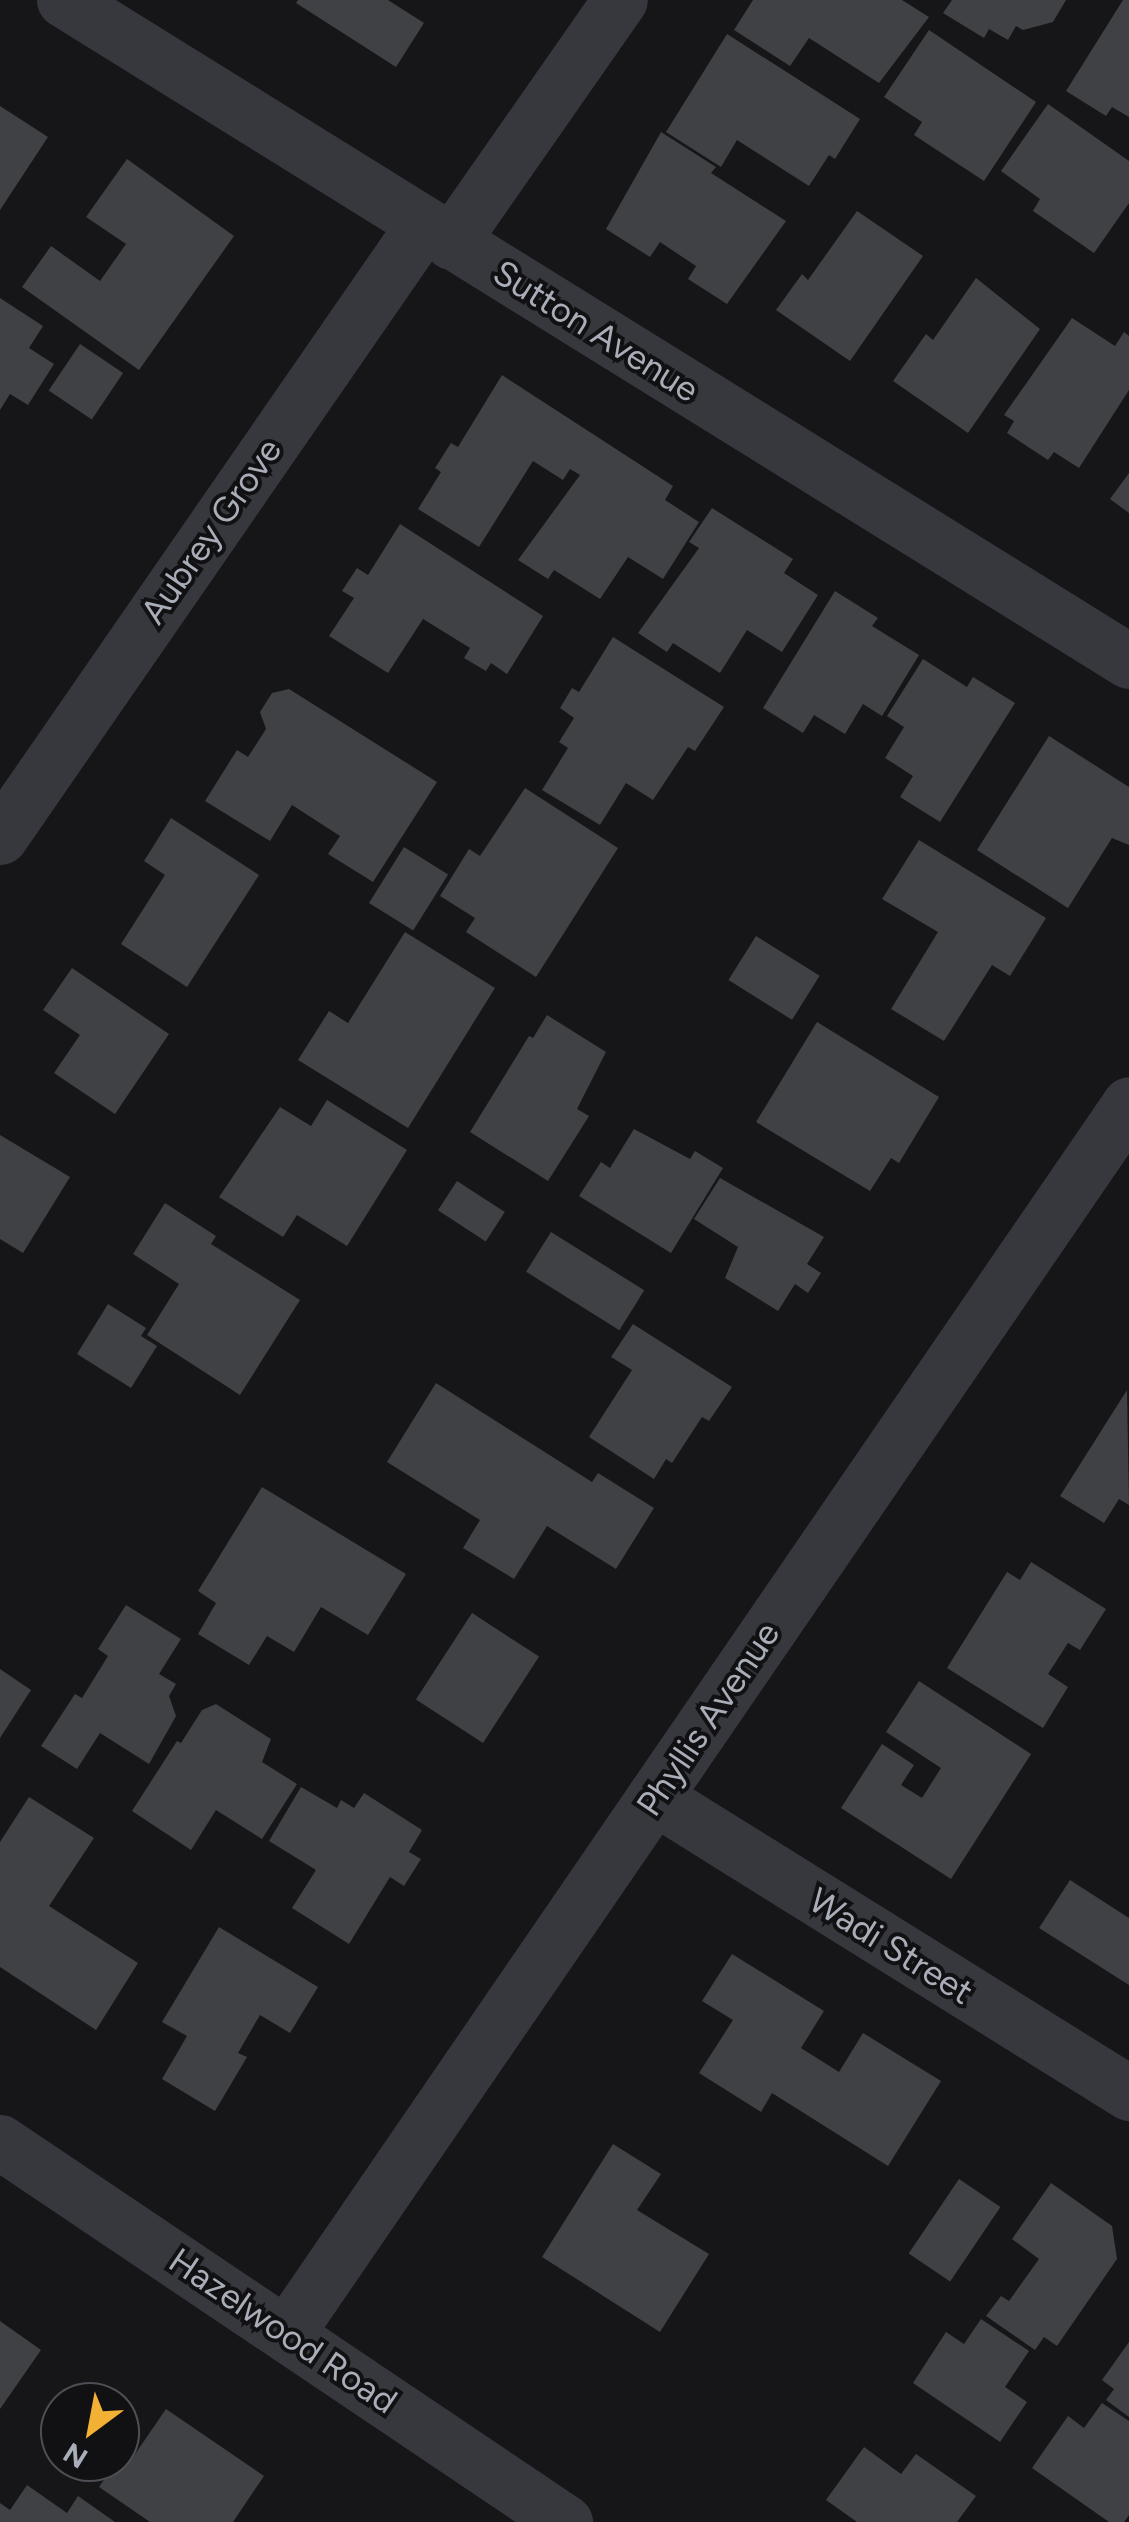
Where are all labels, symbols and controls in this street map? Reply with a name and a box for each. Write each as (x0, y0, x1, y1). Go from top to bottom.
street label: Sutton Avenue (486, 251, 706, 411)
street label: Aubrey Grove (132, 430, 290, 632)
street label: Phyllis Avenue (628, 1614, 788, 1824)
street label: Wadi Street (801, 1879, 981, 2013)
street label: Hazelwood Road (161, 2239, 405, 2423)
north arrow (40, 2382, 140, 2482)
text: N (57, 2436, 93, 2476)

